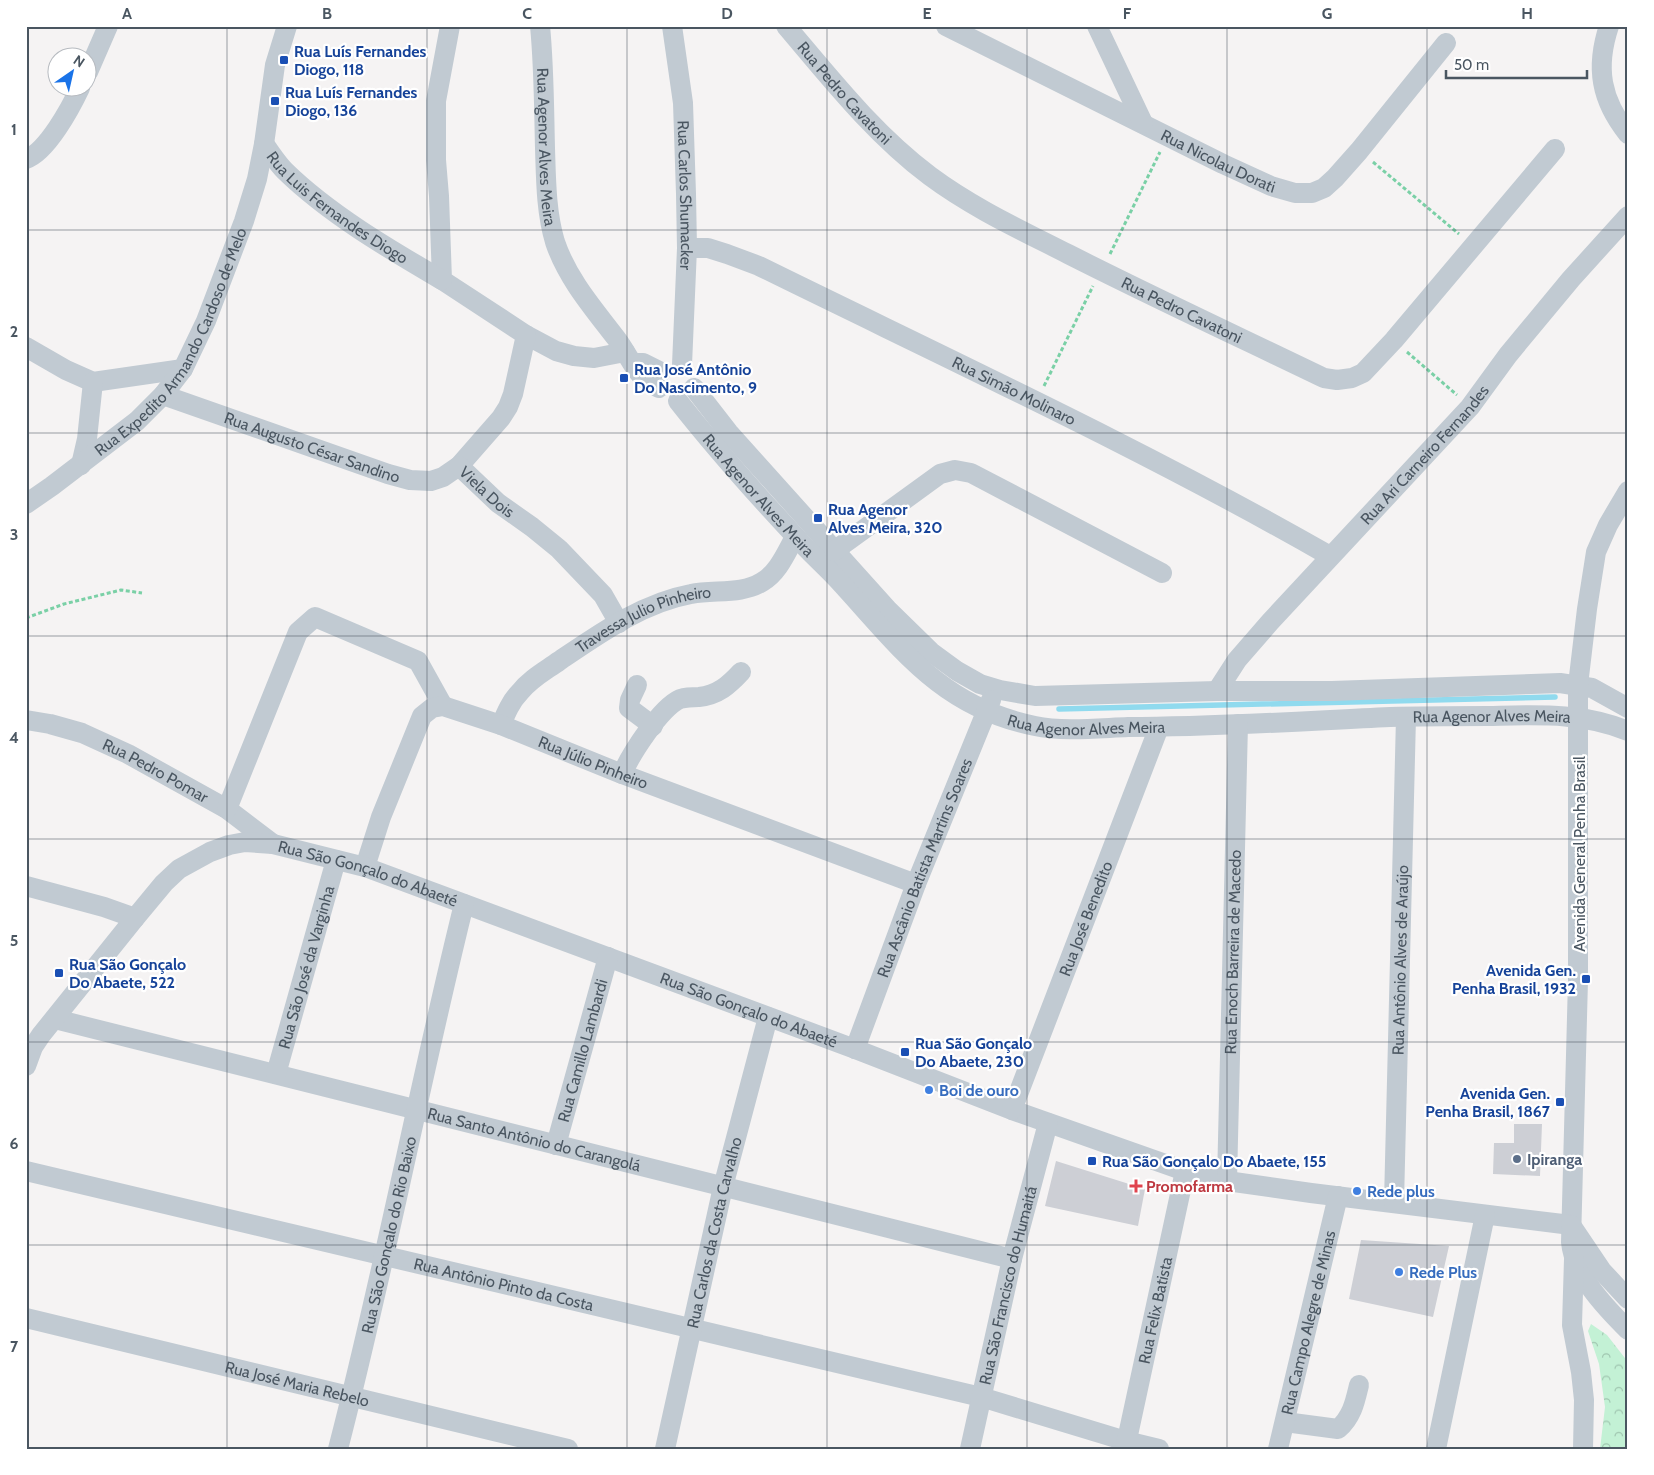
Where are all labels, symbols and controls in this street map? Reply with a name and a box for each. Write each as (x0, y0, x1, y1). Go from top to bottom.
text: A (122, 4, 132, 23)
text: B (322, 4, 332, 23)
text: C (522, 4, 532, 23)
text: D (721, 4, 733, 23)
text: E (922, 4, 932, 23)
text: F (1123, 4, 1132, 23)
text: G (1322, 4, 1332, 23)
text: H (1521, 4, 1533, 23)
street label: Rua Pedro Cavatoni (793, 38, 895, 149)
place label: Rua Luís Fernandes Diogo, 118 (294, 42, 427, 79)
north arrow (48, 48, 98, 98)
scale bar (1446, 48, 1588, 80)
text: N (70, 51, 88, 71)
marker: Rua Luís Fernandes Diogo, 118 (278, 54, 290, 66)
text: 50 m (1454, 56, 1489, 74)
street label: Rua Agenor Alves Meira (533, 67, 560, 228)
place label: Rua Luís Fernandes Diogo, 136 (285, 83, 418, 120)
marker: Rua Luís Fernandes Diogo, 136 (269, 95, 281, 107)
text: 1 (11, 120, 17, 139)
street label: Rua Carlos Shumacker (674, 120, 696, 271)
street label: Rua Nicolau Dorati (1158, 126, 1277, 197)
street label: Rua Luis Fernandes Diogo (263, 148, 411, 268)
street label: Rua Expedito Armando Cardoso de Melo (91, 225, 251, 460)
street label: Rua Pedro Cavatoni (1118, 273, 1245, 347)
text: 2 (10, 322, 18, 341)
street label: Rua Simão Molinaro (949, 353, 1079, 429)
place label: Rua José Antônio Do Nascimento, 9 (634, 360, 757, 397)
marker: Rua José Antônio Do Nascimento, 9 (618, 372, 630, 384)
street label: Rua Ari Carneiro Fernandes (1357, 381, 1493, 529)
street label: Rua Augusto César Sandino (222, 408, 402, 487)
street label: Rua Agenor Alves Meira (699, 430, 818, 561)
street label: Viela Dois (455, 462, 518, 522)
place label: Rua Agenor Alves Meira, 320 (828, 500, 942, 537)
marker: Rua Agenor Alves Meira, 320 (812, 512, 824, 524)
text: 3 (10, 525, 18, 544)
street label: Travessa Julio Pinheiro (572, 583, 712, 657)
street label: Rua Agenor Alves Meira (1413, 706, 1572, 727)
street label: Rua Agenor Alves Meira (1005, 710, 1165, 739)
text: 4 (9, 728, 19, 747)
street label: Rua Júlio Pinheiro (535, 732, 651, 793)
street label: Rua Pedro Pomar (100, 735, 212, 807)
street label: Rua Ascânio Batista Martins Soares (873, 755, 976, 980)
street label: Avenida General Penha Brasil (1570, 756, 1589, 952)
street label: Rua São Gonçalo do Abaeté (276, 837, 460, 911)
street label: Rua Enoch Barreira de Macedo (1221, 849, 1245, 1055)
street label: Rua José Benedito (1055, 858, 1117, 979)
street label: Rua Antônio Alves de Araújo (1389, 865, 1412, 1055)
street label: Rua São José da Varginha (275, 883, 338, 1051)
text: 5 (10, 931, 18, 950)
place label: Rua São Gonçalo Do Abaete, 522 (69, 955, 186, 992)
place label: Avenida Gen. Penha Brasil, 1932 (1452, 961, 1576, 998)
marker: Rua São Gonçalo Do Abaete, 522 (53, 967, 65, 979)
street label: Rua São Gonçalo do Abaeté (657, 968, 840, 1052)
marker: Avenida Gen. Penha Brasil, 1932 (1580, 973, 1592, 985)
street label: Rua Camillo Lambardi (554, 977, 611, 1124)
place label: Rua São Gonçalo Do Abaete, 230 (915, 1034, 1032, 1071)
marker: Rua São Gonçalo Do Abaete, 230 (899, 1046, 911, 1058)
place label: Boi de ouro (939, 1081, 1019, 1100)
marker: Boi de ouro (923, 1084, 935, 1096)
place label: Avenida Gen. Penha Brasil, 1867 (1425, 1084, 1551, 1121)
marker: Avenida Gen. Penha Brasil, 1867 (1554, 1096, 1566, 1108)
street label: Rua Santo Antônio do Carangolá (425, 1104, 643, 1176)
text: 6 (10, 1134, 19, 1153)
street label: Rua São Gonçalo do Rio Baixo (358, 1134, 420, 1336)
street label: Rua Carlos da Costa Carvalho (683, 1135, 746, 1330)
place label: Ipiranga (1527, 1150, 1582, 1169)
place label: Rua São Gonçalo Do Abaete, 155 (1102, 1152, 1326, 1171)
marker: Ipiranga (1511, 1153, 1523, 1165)
marker: Rua São Gonçalo Do Abaete, 155 (1086, 1155, 1098, 1167)
place label: Promofarma (1146, 1177, 1233, 1196)
marker: Promofarma (1130, 1180, 1142, 1192)
place label: Rede plus (1367, 1182, 1435, 1201)
street label: Rua São Francisco do Humaitá (975, 1184, 1041, 1387)
marker: Rede plus (1351, 1185, 1363, 1197)
street label: Rua Campo Alegre de Minas (1277, 1228, 1340, 1417)
street label: Rua Antônio Pinto da Costa (412, 1254, 596, 1315)
street label: Rua Felix Batista (1135, 1255, 1176, 1366)
place label: Rede Plus (1409, 1263, 1477, 1282)
marker: Rede Plus (1393, 1266, 1405, 1278)
text: 7 (10, 1337, 19, 1356)
street label: Rua José Maria Rebelo (223, 1357, 371, 1411)

